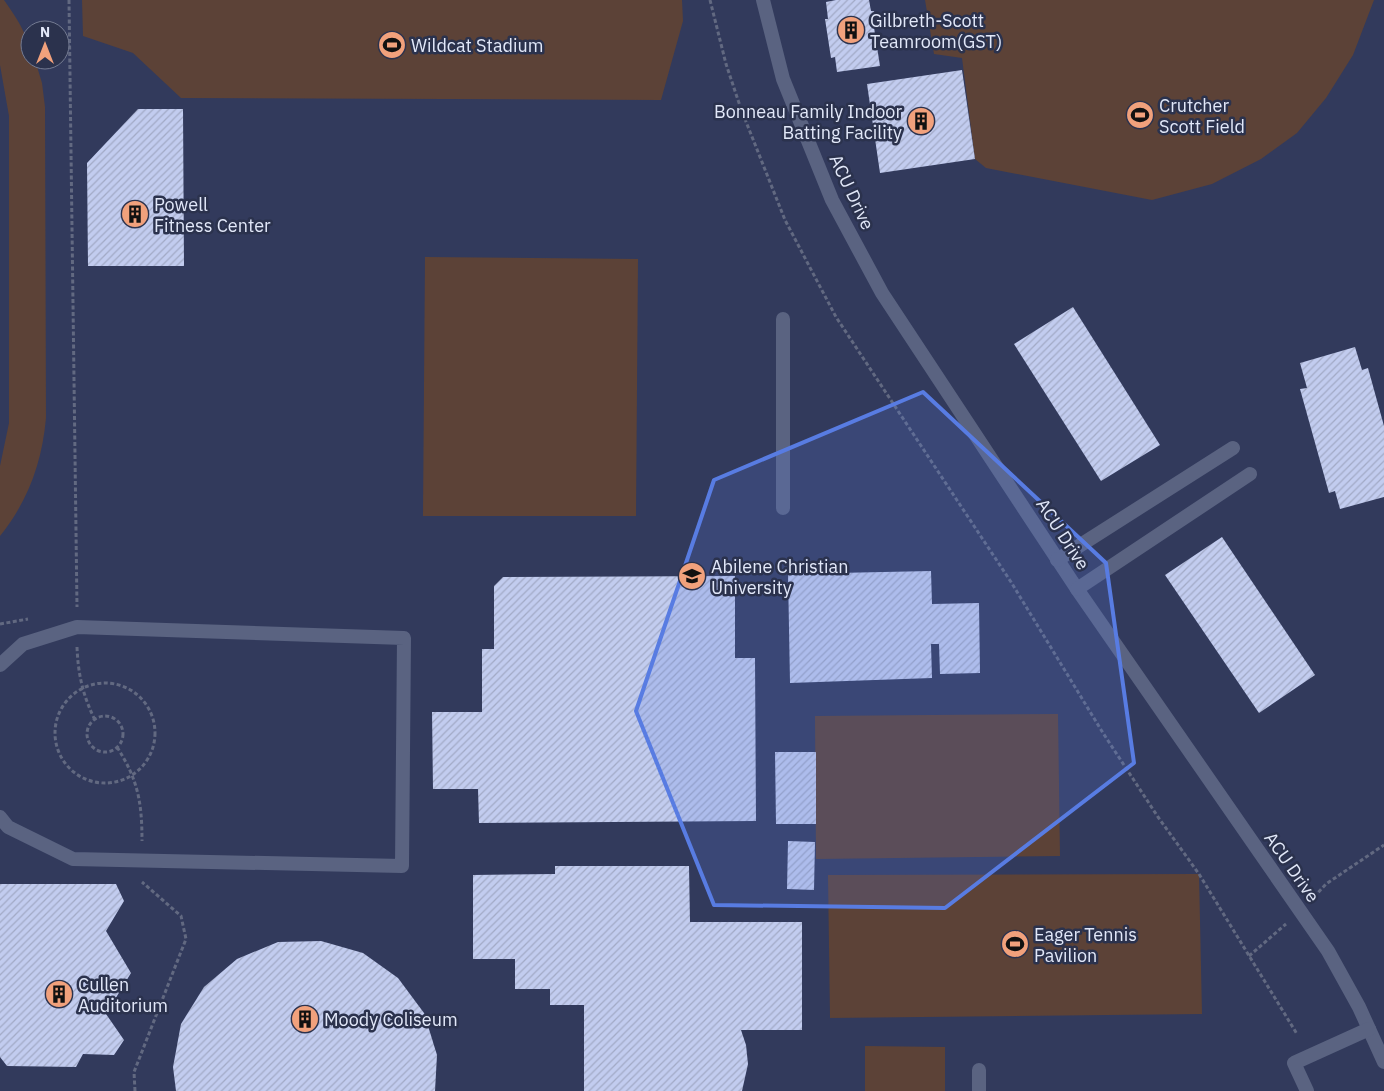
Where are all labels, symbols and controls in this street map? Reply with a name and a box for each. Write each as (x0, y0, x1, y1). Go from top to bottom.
place label: Gilbreth-Scott Teamroom(GST) (870, 9, 1002, 53)
building icon: Gilbreth-Scott Teamroom(GST) (836, 15, 866, 45)
north arrow (20, 20, 70, 70)
text: N (40, 23, 50, 41)
sports icon: Wildcat Stadium (377, 30, 407, 60)
place label: Wildcat Stadium (411, 34, 543, 57)
place label: Crutcher Scott Field (1159, 94, 1245, 138)
place label: Bonneau Family Indoor Batting Facility (714, 100, 902, 144)
sports icon: Crutcher Scott Field (1125, 100, 1155, 130)
building icon: Bonneau Family Indoor Batting Facility (906, 106, 936, 136)
street label: ACU Drive (825, 151, 880, 234)
place label: Powell Fitness Center (154, 193, 271, 237)
building icon: Powell Fitness Center (120, 199, 150, 229)
street label: ACU Drive (1031, 494, 1095, 574)
place label: Abilene Christian University (711, 555, 848, 599)
school or university icon: Abilene Christian University (677, 561, 707, 591)
street label: ACU Drive (1259, 827, 1325, 907)
place label: Eager Tennis Pavilion (1034, 923, 1137, 967)
sports icon: Eager Tennis Pavilion (1000, 929, 1030, 959)
place label: Cullen Auditorium (78, 973, 168, 1017)
building icon: Cullen Auditorium (44, 979, 74, 1009)
building icon: Moody Coliseum (290, 1004, 320, 1034)
place label: Moody Coliseum (324, 1008, 458, 1031)

